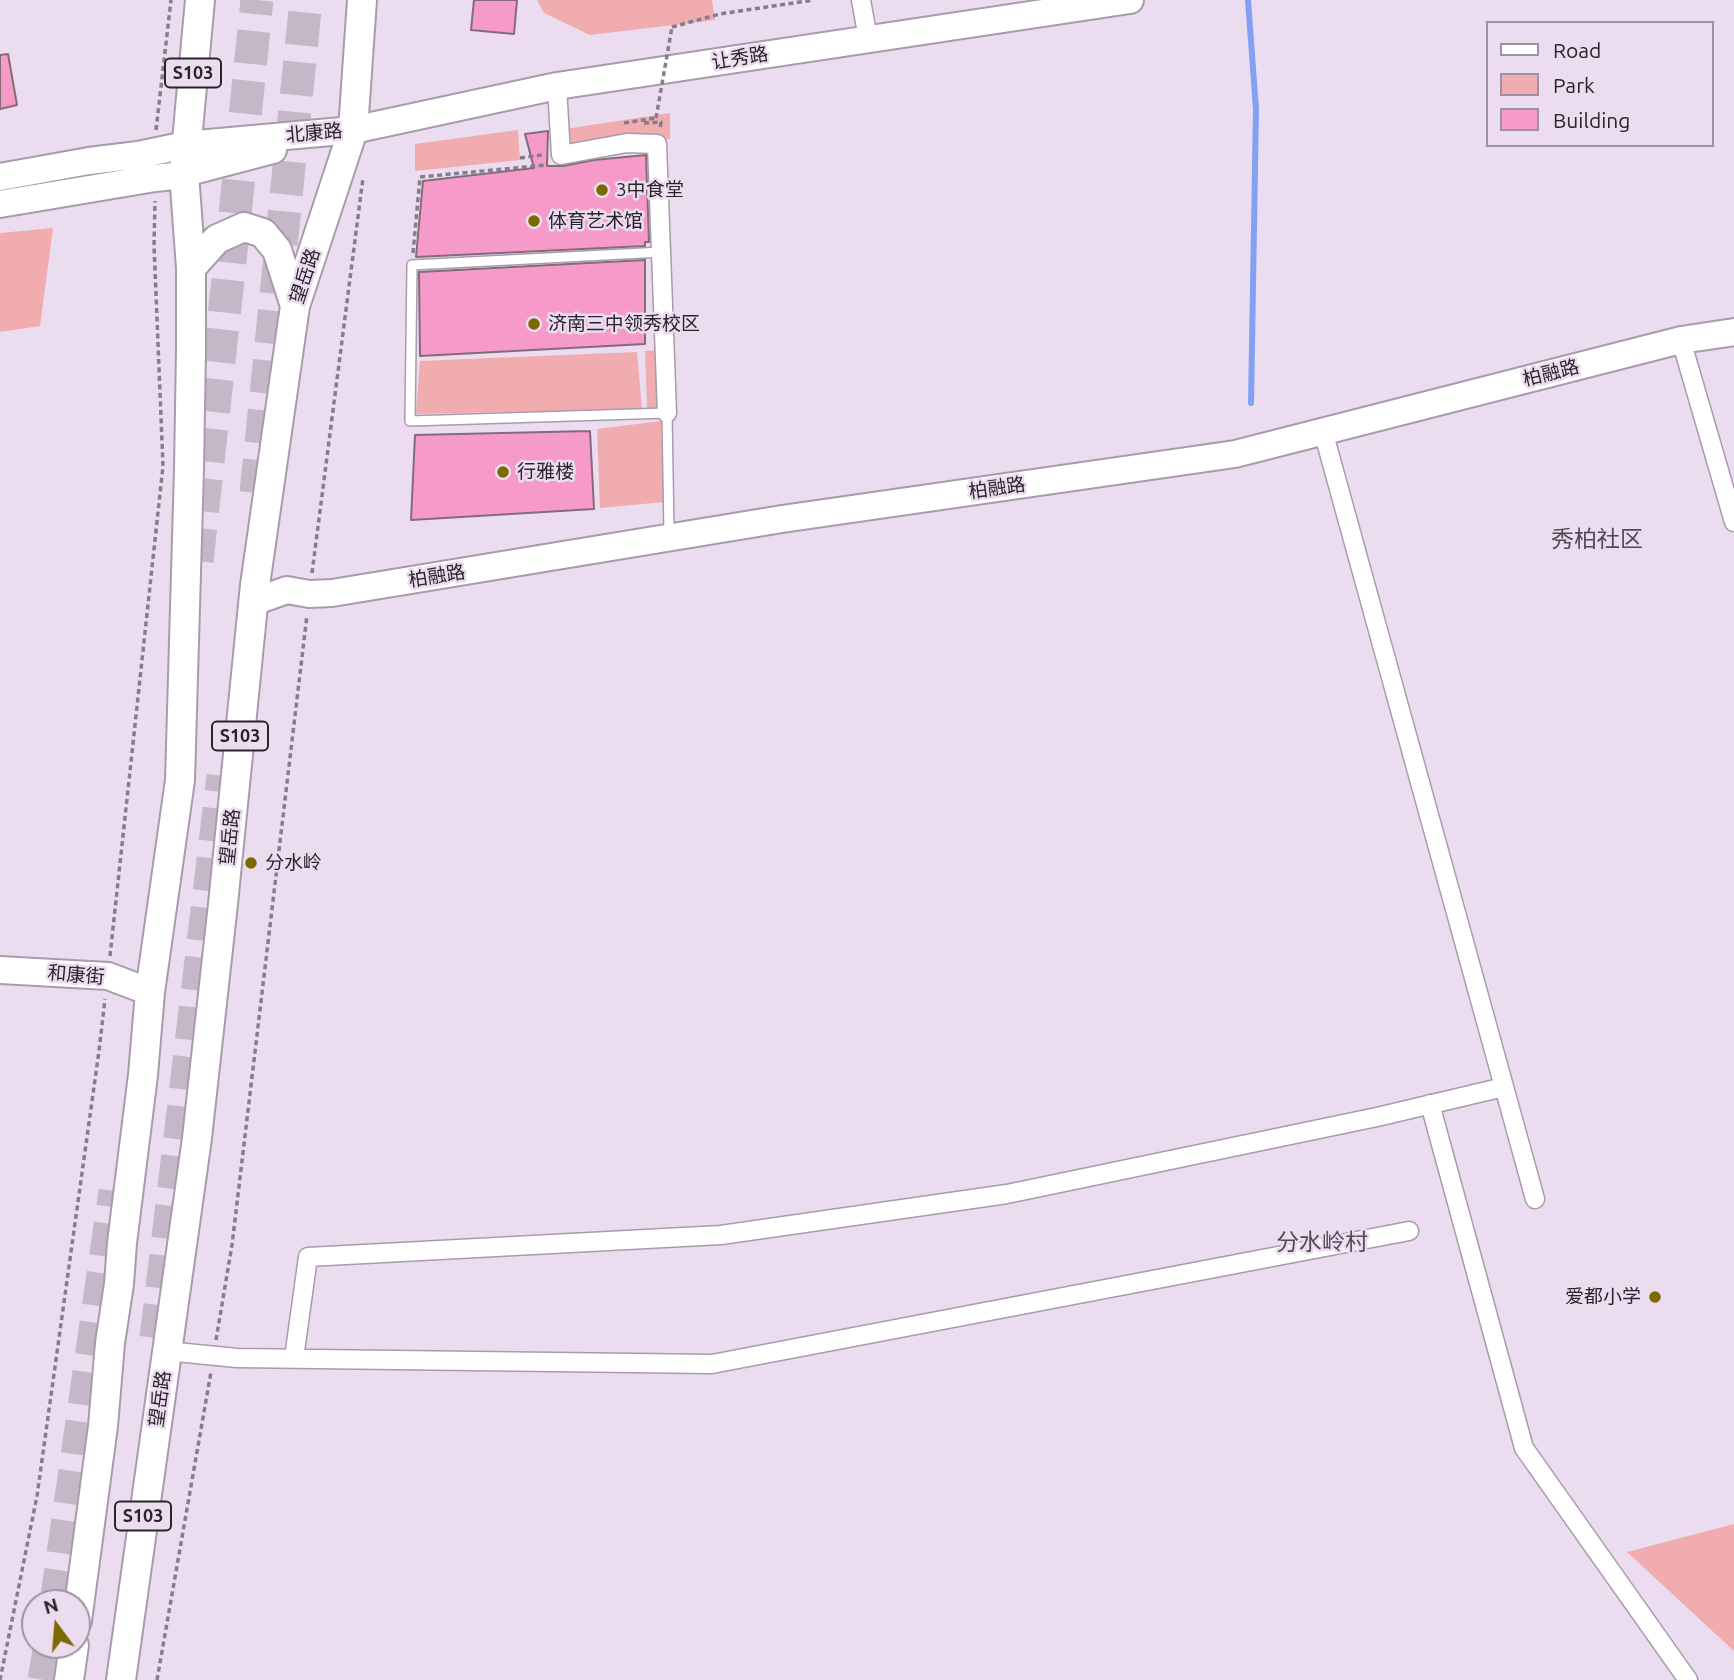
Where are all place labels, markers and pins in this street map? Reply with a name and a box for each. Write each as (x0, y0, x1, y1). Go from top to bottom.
place label: 3中食堂 (616, 179, 684, 201)
marker: 3中食堂 (594, 182, 610, 198)
place label: 体育艺术馆 (548, 210, 643, 232)
marker: 体育艺术馆 (526, 213, 542, 229)
place label: 济南三中领秀校区 (548, 313, 700, 335)
marker: 济南三中领秀校区 (526, 316, 542, 332)
place label: 行雅楼 (517, 461, 574, 483)
marker: 行雅楼 (495, 464, 511, 480)
place label: 分水岭 (265, 852, 322, 874)
marker: 分水岭 (243, 855, 259, 871)
place label: 爱都小学 (1565, 1286, 1641, 1308)
marker: 爱都小学 (1647, 1289, 1663, 1305)

